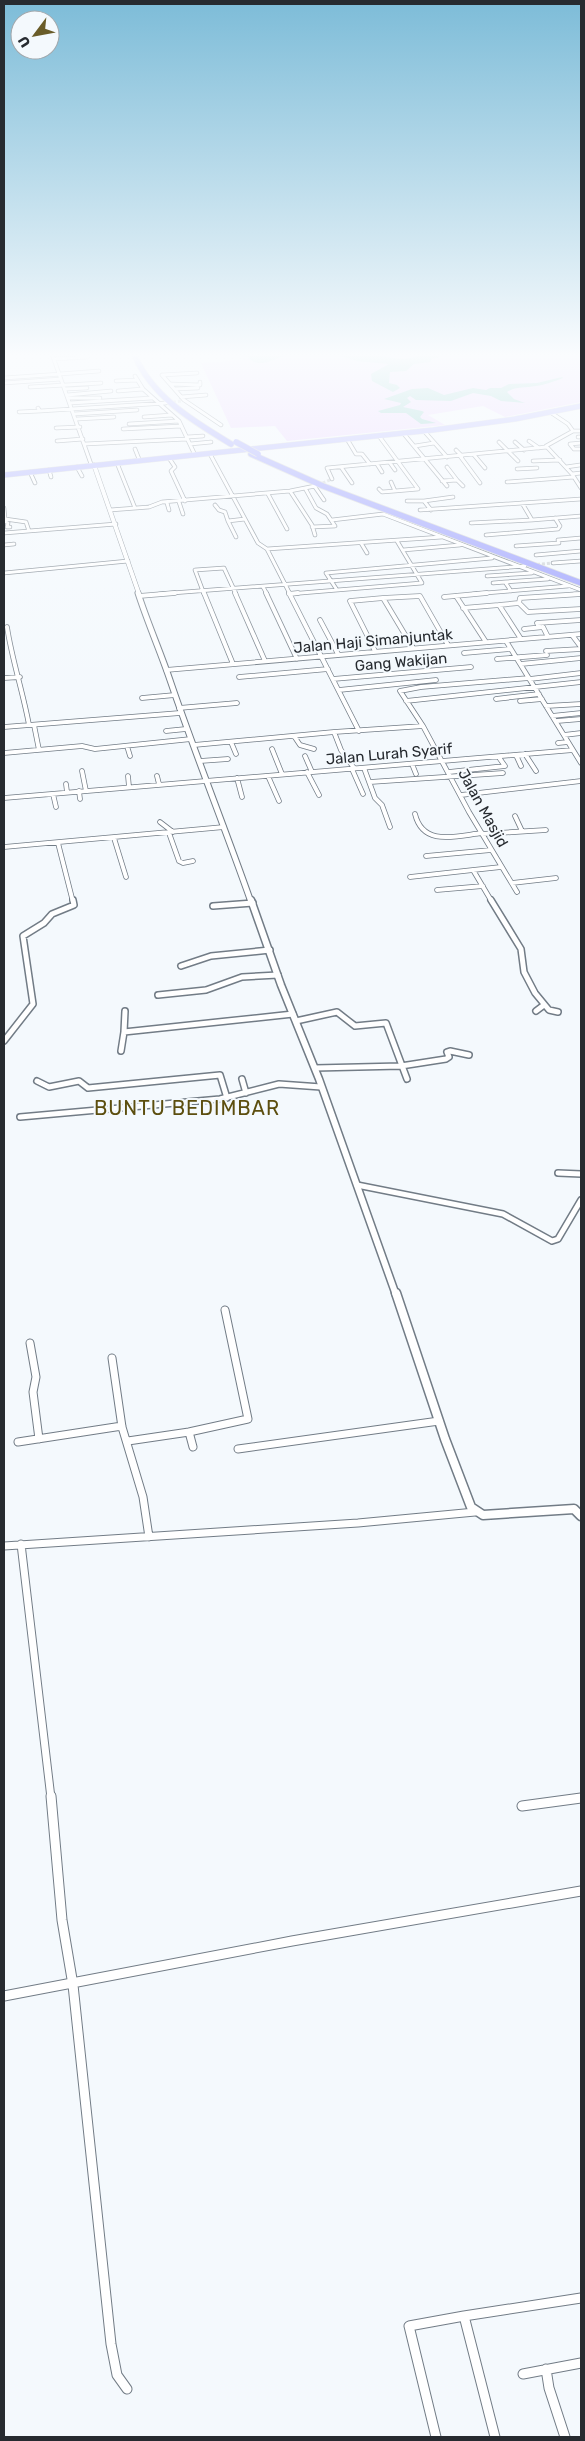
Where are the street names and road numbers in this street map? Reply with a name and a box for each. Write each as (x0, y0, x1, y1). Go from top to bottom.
street label: Jalan Haji Simanjuntak (292, 625, 454, 657)
street label: Gang Wakijan (354, 649, 448, 675)
street label: Jalan Lurah Syarif (325, 739, 453, 769)
street label: Jalan Masjid (454, 766, 512, 850)

